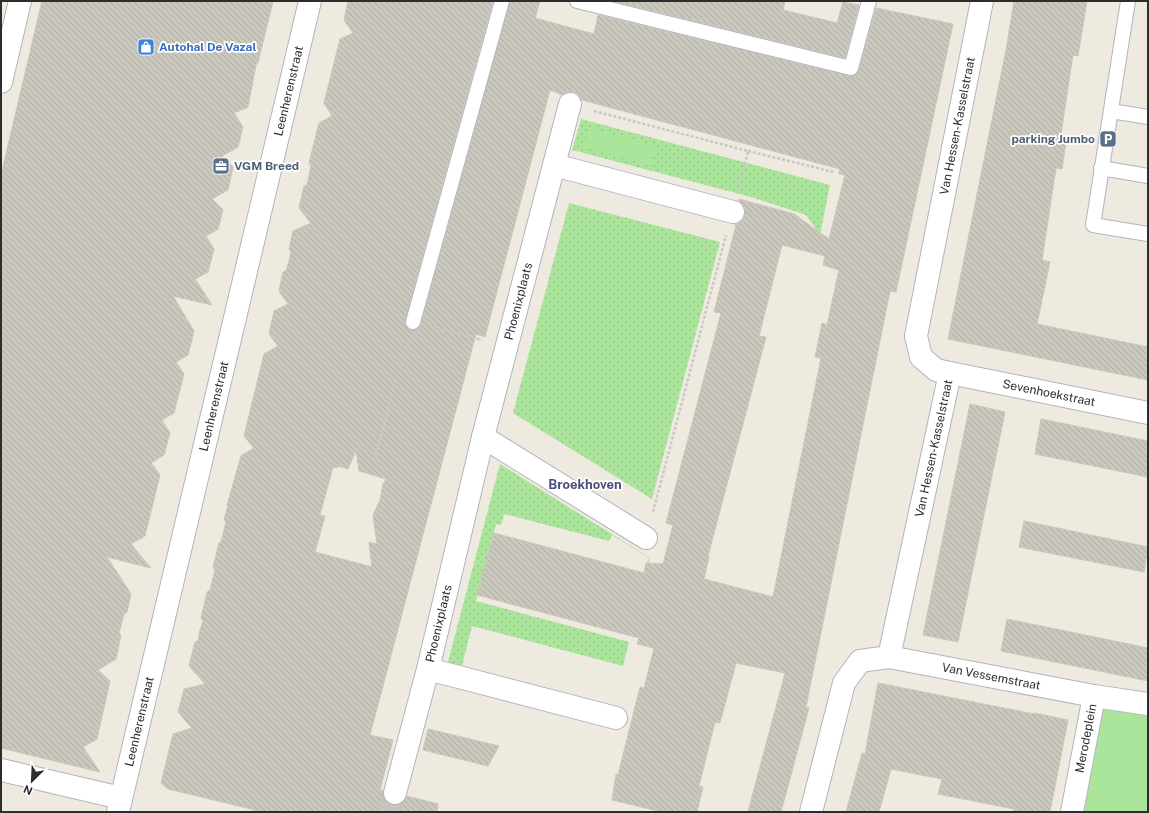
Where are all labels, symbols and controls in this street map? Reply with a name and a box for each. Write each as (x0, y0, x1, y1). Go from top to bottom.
shop icon: Autohal De Vazal (136, 37, 156, 57)
place label: Autohal De Vazal (159, 40, 256, 54)
street label: Leenherenstraat (271, 44, 306, 137)
street label: Van Hessen-Kasselstraat (937, 55, 978, 196)
parking icon: parking Jumbo (1098, 129, 1118, 149)
place label: parking Jumbo (1011, 132, 1095, 146)
office icon: VGM Breed (211, 156, 231, 176)
place label: VGM Breed (234, 159, 299, 173)
street label: Phoenixplaats (502, 261, 535, 341)
street label: Leenherenstraat (197, 359, 232, 453)
street label: Sevenhoekstraat (1001, 377, 1097, 409)
street label: Van Hessen-Kasselstraat (912, 378, 955, 518)
district label: Broekhoven (548, 477, 622, 492)
street label: Phoenixplaats (423, 583, 455, 664)
street label: Van Vessemstraat (941, 660, 1042, 693)
street label: Leenherenstraat (122, 675, 157, 768)
street label: Merodeplein (1073, 703, 1099, 774)
north arrow (12, 761, 52, 801)
text: N (22, 783, 34, 797)

